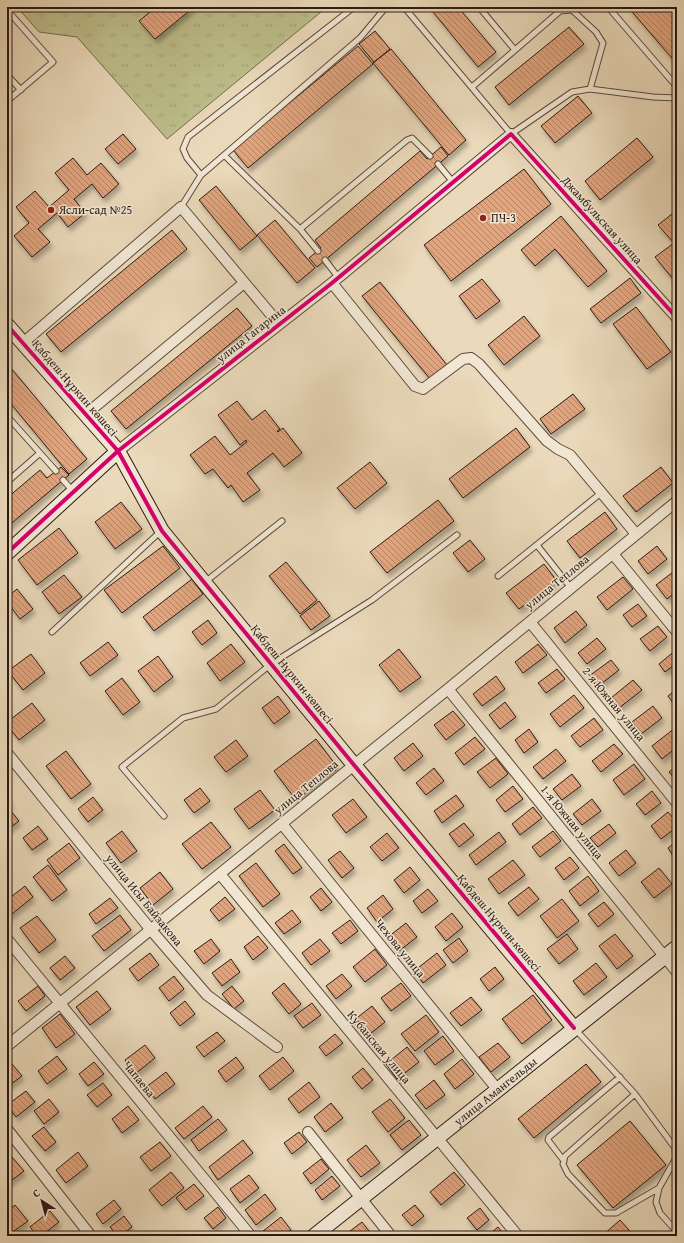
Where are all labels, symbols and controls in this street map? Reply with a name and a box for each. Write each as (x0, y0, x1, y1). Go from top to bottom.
street label: Джамбульская улица (557, 171, 647, 268)
place label: Ясли-сад №25 (58, 201, 133, 218)
marker: Ясли-сад №25 (46, 205, 56, 215)
place label: ПЧ-3 (491, 209, 516, 226)
marker: ПЧ-3 (478, 213, 488, 223)
street label: улица Гагарина (212, 301, 289, 367)
street label: Қабдеш Нұркин көшесі (29, 336, 123, 440)
street label: улица Теплова (520, 550, 593, 614)
street label: Қабдеш Нұркин көшесі (247, 621, 338, 727)
street label: 2-я Южная улица (579, 663, 650, 745)
street label: улица Теплова (269, 755, 342, 819)
street label: 1-я Южная улица (537, 781, 608, 863)
street label: улица Исы Байзакова (101, 849, 187, 950)
street label: Қабдеш Нұркин көшесі (453, 870, 546, 976)
street label: Чехова улица (371, 914, 430, 981)
street label: Кубанская улица (344, 1006, 415, 1087)
street label: улица Амангельды (449, 1052, 541, 1130)
street label: Чапаева (119, 1057, 160, 1101)
north arrow (22, 1181, 62, 1221)
text: С (29, 1185, 43, 1201)

